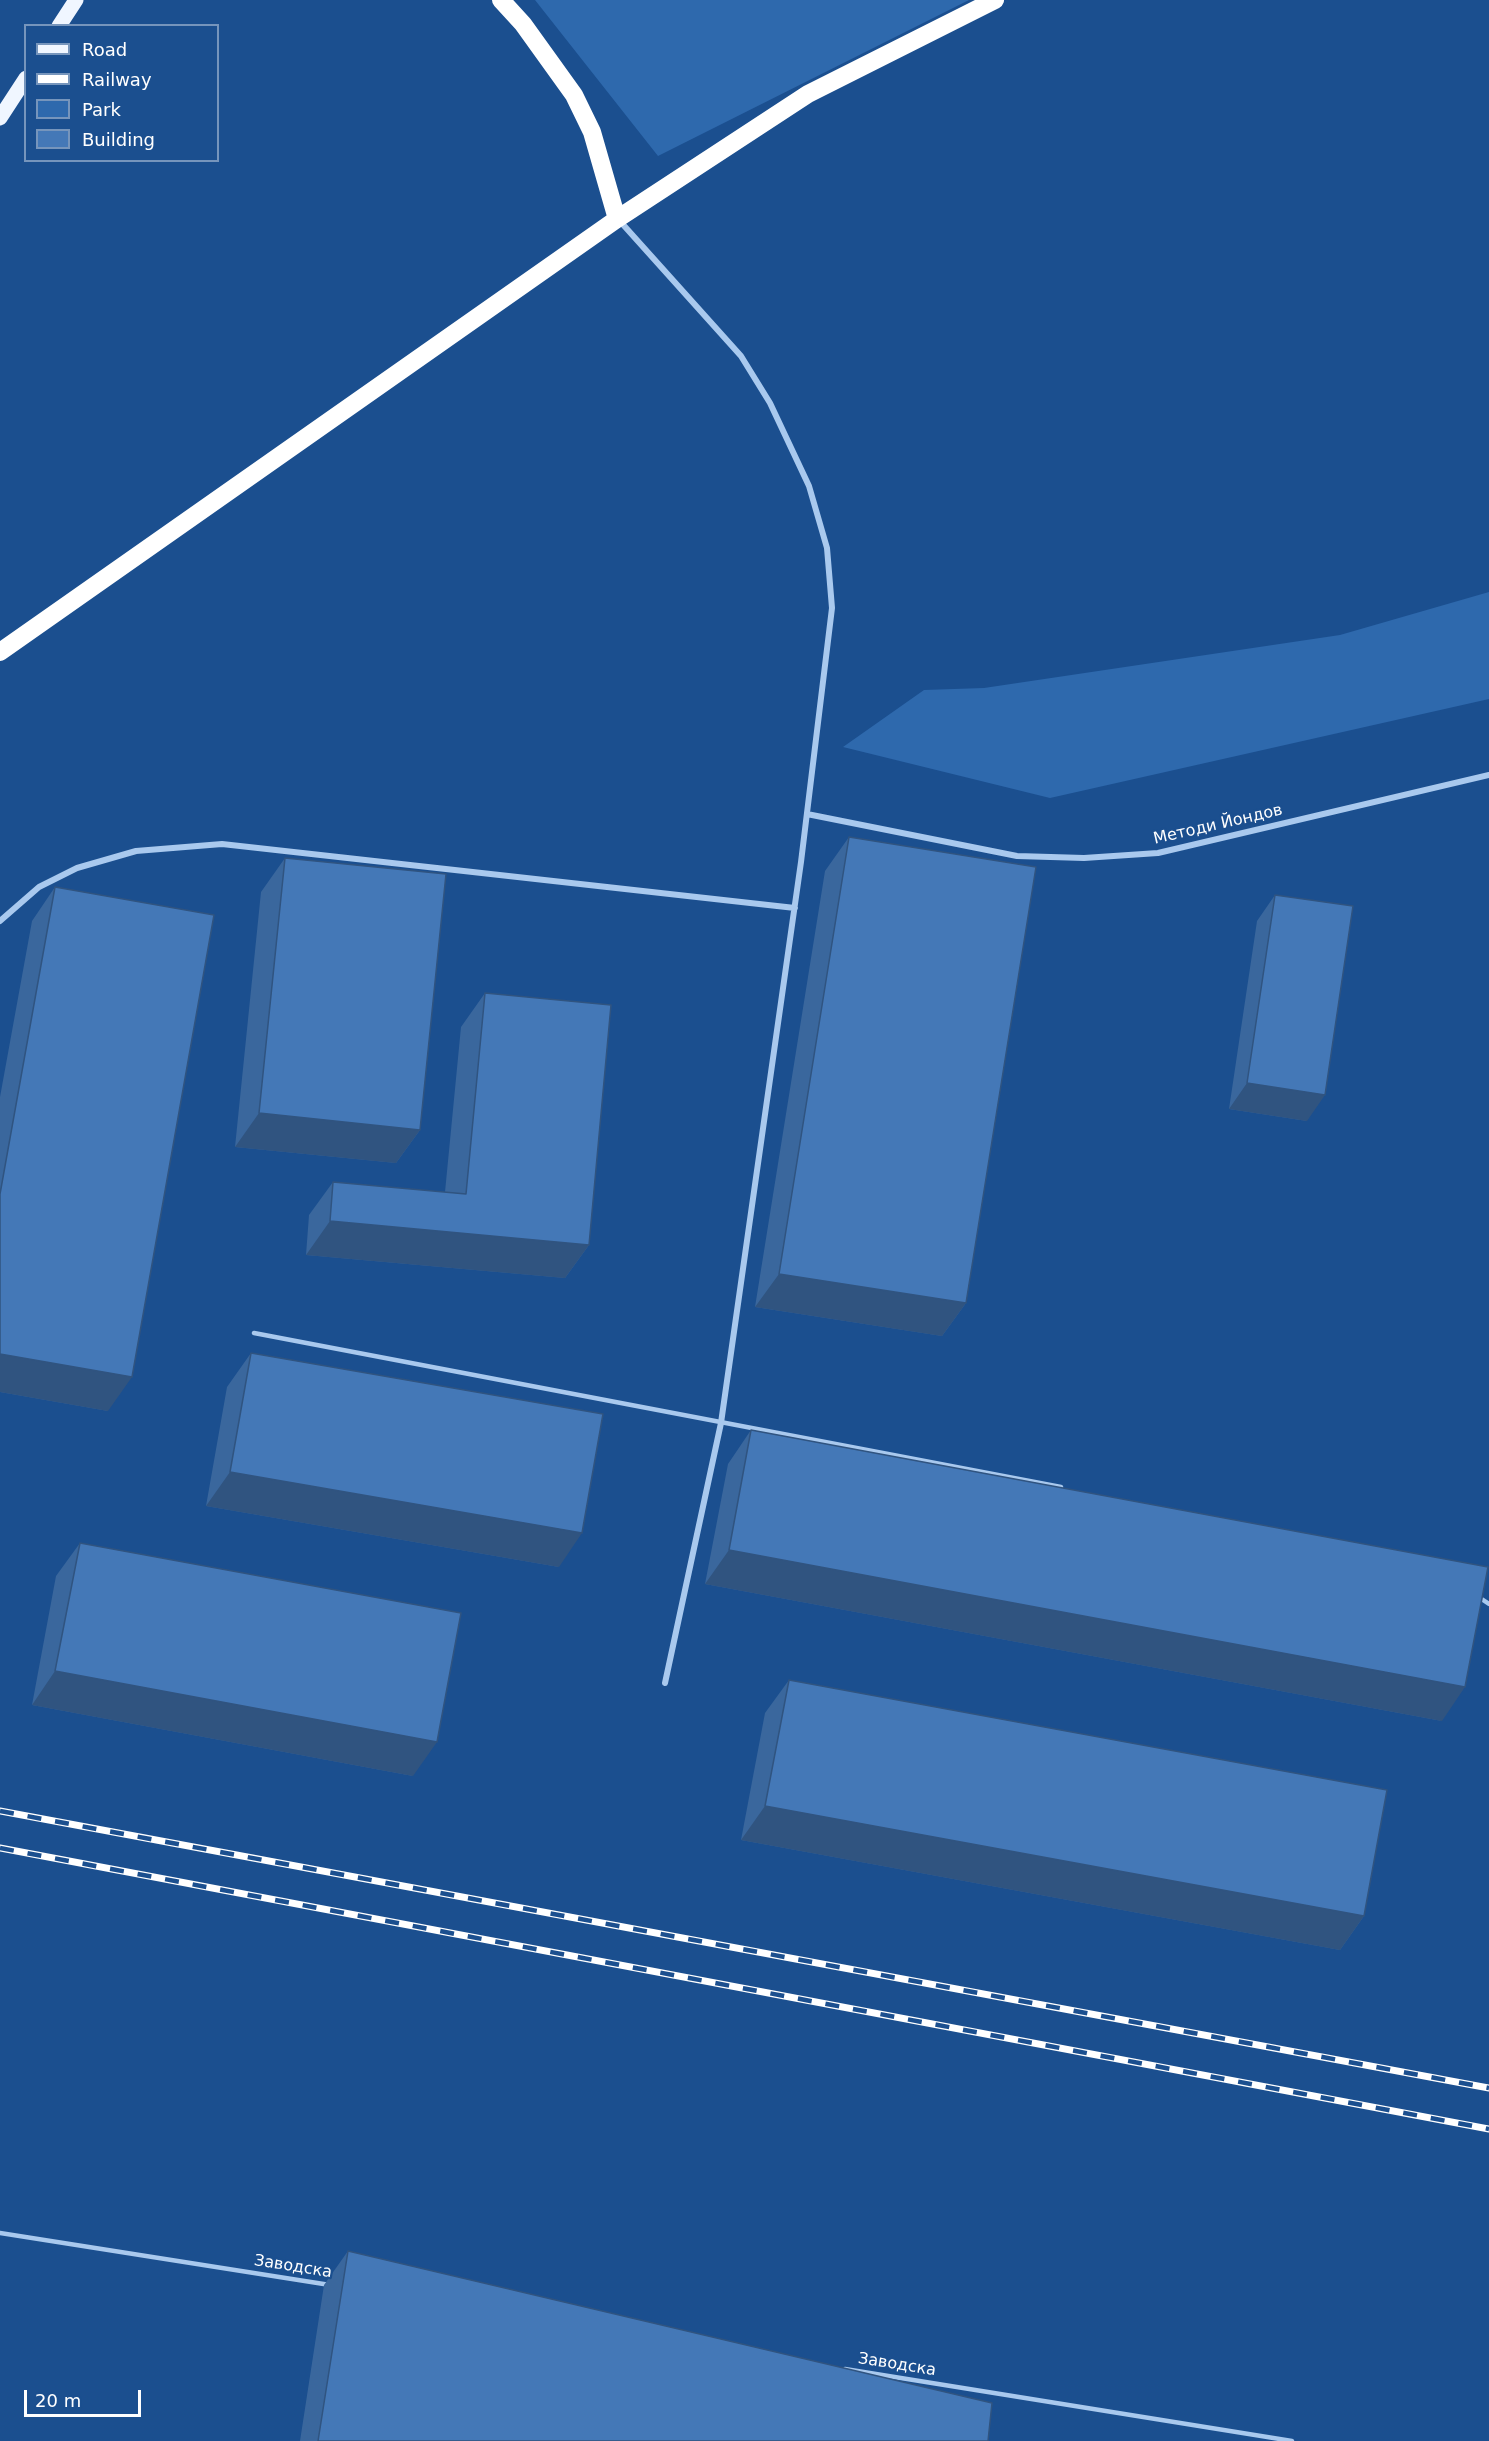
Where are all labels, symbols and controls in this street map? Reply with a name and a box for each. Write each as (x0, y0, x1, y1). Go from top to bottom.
legend (24, 24, 219, 162)
text: Road (82, 39, 127, 60)
text: Railway (82, 69, 152, 90)
text: Park (82, 99, 121, 120)
text: Building (82, 129, 155, 150)
street label: Методи Йондов (1152, 801, 1284, 849)
street label: Заводска (253, 2251, 333, 2283)
street label: Заводска (857, 2349, 937, 2381)
scale bar (27, 2378, 144, 2416)
text: 20 m (35, 2390, 81, 2411)

